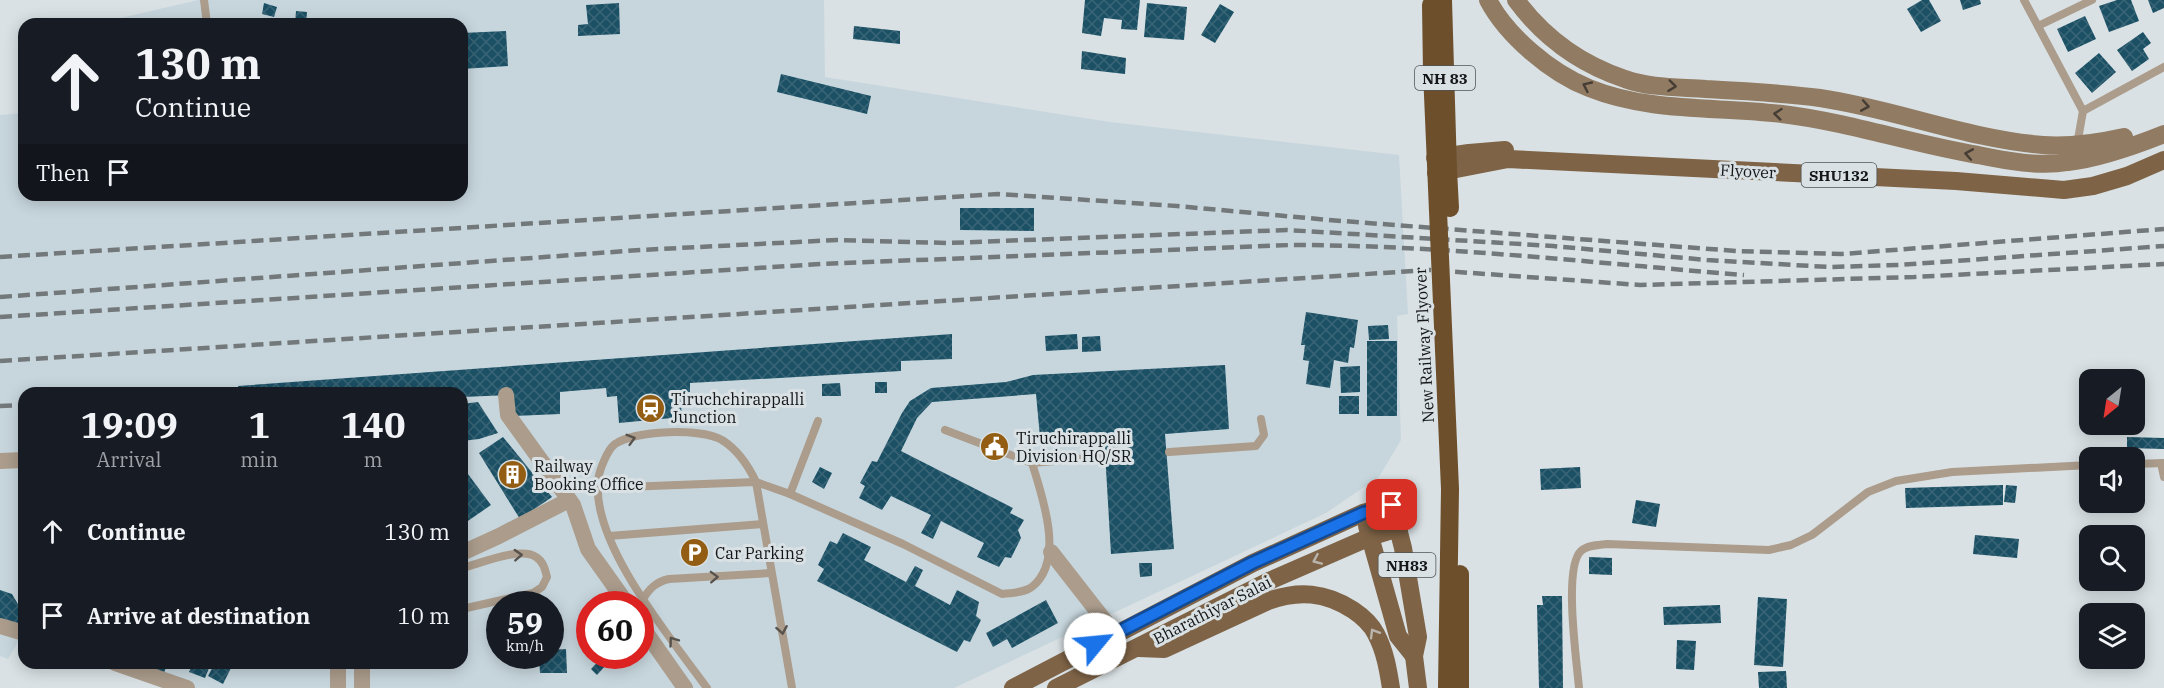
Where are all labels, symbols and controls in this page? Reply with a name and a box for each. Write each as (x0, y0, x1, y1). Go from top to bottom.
text: 130 m (135, 36, 261, 91)
icon: ahead (36, 42, 114, 120)
road number: NH 83 (1415, 66, 1475, 90)
one-way arrow (1667, 80, 1676, 92)
one-way arrow (1582, 82, 1593, 94)
text: Continue (135, 89, 251, 124)
one-way arrow (1861, 100, 1870, 112)
one-way arrow (1774, 108, 1783, 121)
one-way arrow (1965, 148, 1975, 161)
icon: arrive (102, 156, 135, 189)
text: Then (36, 158, 90, 187)
street label: Flyover (1719, 160, 1777, 182)
road number: SHU132 (1802, 163, 1876, 187)
street label: New Railway Flyover (1410, 267, 1438, 423)
north arrow (2079, 369, 2145, 435)
map controls (2079, 369, 2145, 669)
place label: Tiruchchirappalli Junction (671, 389, 804, 427)
station icon: Tiruchchirappalli Junction (634, 392, 666, 424)
text: 19:09 (80, 401, 178, 448)
text: 1 (248, 401, 270, 448)
text: 140 (341, 401, 406, 448)
place label: Tiruchirappalli Division HQ/SR (1016, 428, 1132, 466)
public building icon: Tiruchirappalli Division HQ/SR (979, 431, 1011, 463)
one-way arrow (625, 434, 636, 446)
text: Arrival (97, 446, 162, 473)
text: min (240, 446, 278, 473)
text: m (364, 446, 383, 473)
button: sound (2079, 447, 2145, 513)
place label: Railway Booking Office (534, 456, 644, 494)
building icon: Railway Booking Office (497, 459, 529, 491)
pin (1366, 479, 1417, 530)
icon: arrive (1375, 488, 1408, 521)
icon: ahead (36, 515, 69, 548)
text: Continue (87, 517, 186, 546)
text: 130 m (384, 517, 450, 546)
button: search (2079, 525, 2145, 591)
parking icon: Car Parking (678, 537, 710, 569)
place label: Car Parking (715, 543, 804, 563)
one-way arrow (514, 548, 523, 561)
one-way arrow (1312, 553, 1323, 565)
road number: NH83 (1378, 553, 1436, 577)
one-way arrow (709, 571, 718, 583)
street label: Bharathiyar Salai (1149, 571, 1275, 649)
speed limit sign: 60 (576, 591, 654, 669)
icon: arrive (36, 599, 69, 632)
text: Arrive at destination (87, 601, 310, 630)
text: 10 m (398, 601, 450, 630)
text: 59 (507, 603, 543, 642)
button: layers (2079, 603, 2145, 669)
position arrow (1063, 612, 1127, 676)
one-way arrow (775, 625, 788, 635)
one-way arrow (1369, 629, 1381, 639)
text: km/h (506, 636, 544, 655)
one-way arrow (669, 636, 680, 647)

